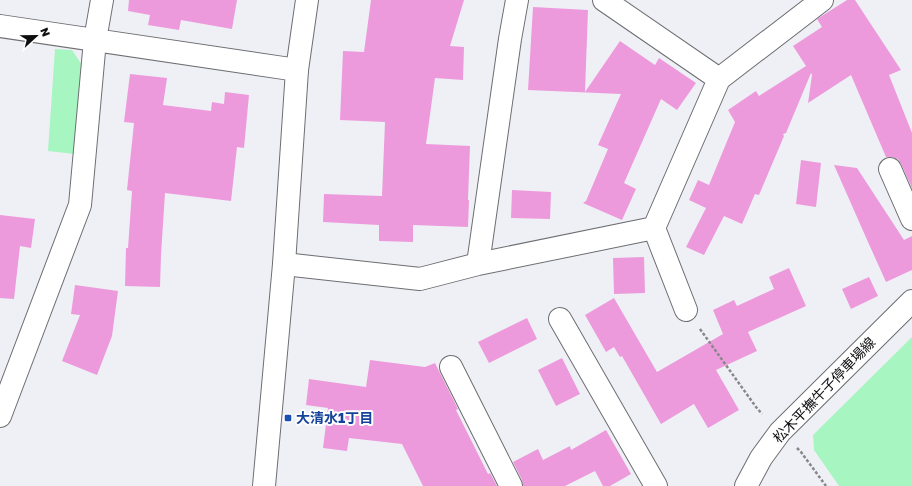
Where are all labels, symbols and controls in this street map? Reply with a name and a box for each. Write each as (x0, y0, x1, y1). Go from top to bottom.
north arrow (16, 16, 56, 56)
text: N (38, 26, 53, 38)
street label: 松木平撫牛子停車場線 (769, 333, 878, 446)
place label: 大清水1丁目 (296, 409, 373, 426)
marker: 大清水1丁目 (283, 413, 293, 423)

